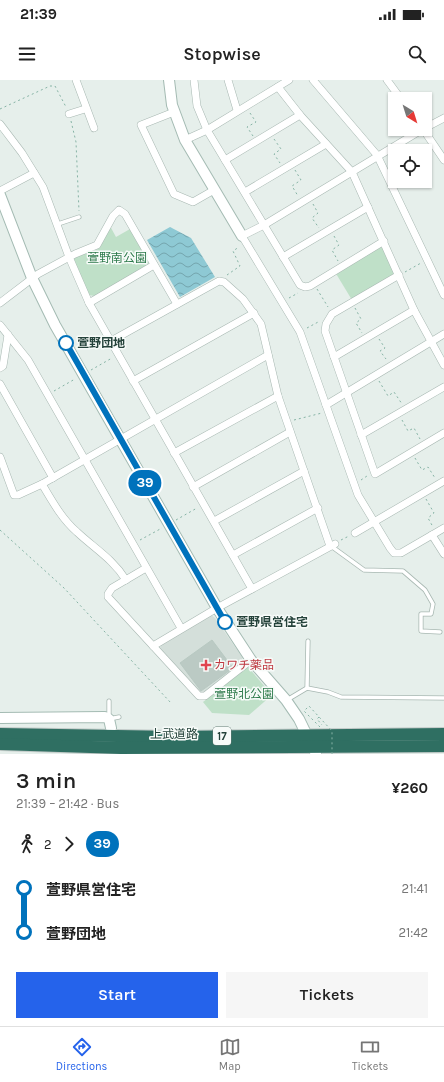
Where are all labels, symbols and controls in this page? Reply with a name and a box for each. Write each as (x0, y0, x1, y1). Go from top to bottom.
text: 21:39 (20, 5, 57, 23)
icon: menu (16, 43, 38, 65)
text: Stopwise (183, 43, 261, 65)
icon: search (406, 43, 428, 65)
north arrow (388, 92, 432, 136)
map controls (388, 92, 432, 188)
button: locate (388, 144, 432, 188)
park label: 萱野南公園 (87, 251, 147, 265)
marker: 萱野団地 (58, 335, 74, 351)
place label: 萱野団地 (77, 336, 125, 350)
line badge: 39 (127, 470, 163, 496)
text: 39 (136, 474, 154, 491)
marker: 萱野県営住宅 (217, 614, 233, 630)
place label: 萱野県営住宅 (236, 615, 308, 629)
place label: カワチ薬品 (214, 658, 274, 672)
marker: カワチ薬品 (201, 660, 211, 670)
park label: 萱野北公園 (214, 687, 274, 701)
street label: 上武道路 (150, 727, 198, 741)
road number: 17 (213, 727, 231, 745)
text: 3 min (16, 768, 76, 794)
text: ¥260 (392, 779, 428, 797)
text: 21:39 – 21:42 · Bus (16, 796, 119, 811)
icon: walk (16, 833, 38, 855)
icon: forward (58, 833, 80, 855)
text: 39 (94, 835, 111, 852)
text: 2 (44, 837, 52, 852)
text: 萱野県営住宅 (46, 881, 136, 899)
text: 21:41 (402, 881, 428, 896)
text: 萱野団地 (46, 925, 106, 943)
text: 21:42 (398, 925, 428, 940)
button: Start (16, 972, 218, 1018)
button: Tickets (226, 972, 428, 1018)
tab: Directions (56, 1036, 107, 1073)
tab: Map (219, 1036, 241, 1073)
tab: Tickets (352, 1036, 388, 1073)

